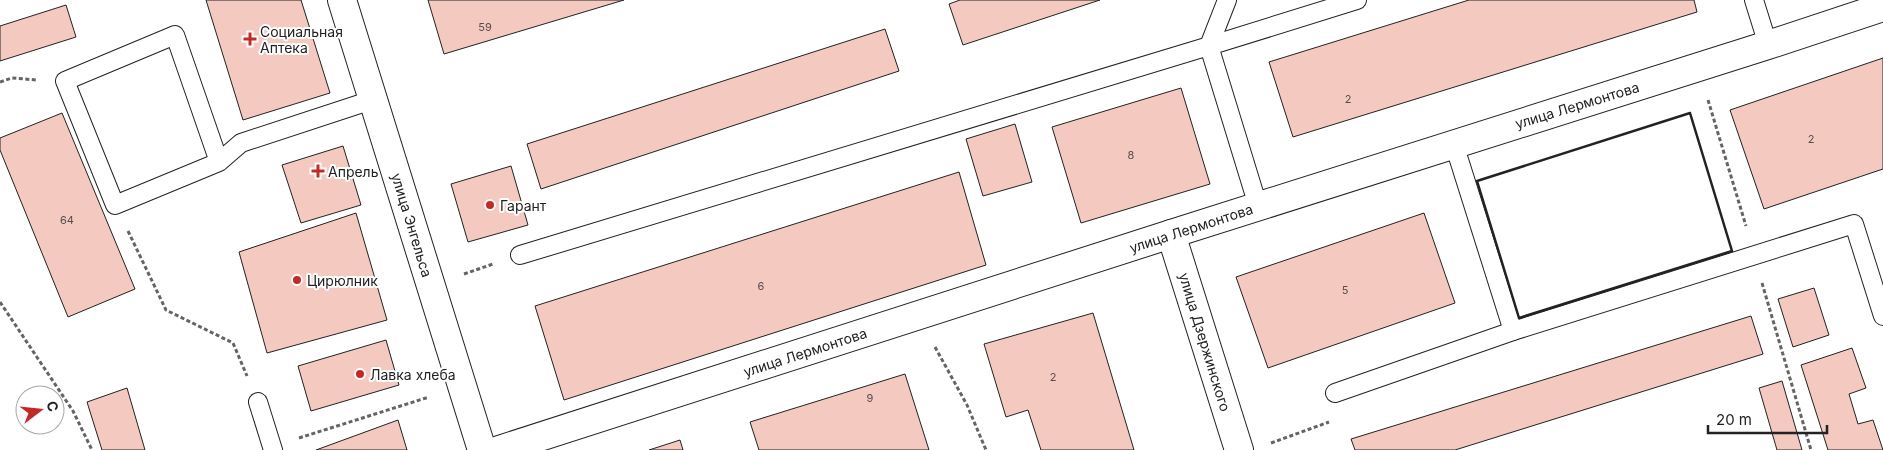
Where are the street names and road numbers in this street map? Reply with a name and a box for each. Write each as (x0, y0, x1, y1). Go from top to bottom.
street label: улица Лермонтова (1513, 78, 1641, 132)
street label: улица Энгельса (388, 171, 436, 279)
street label: улица Лермонтова (1127, 200, 1255, 256)
street label: улица Дзержинского (1176, 270, 1234, 414)
street label: улица Лермонтова (741, 324, 869, 380)

